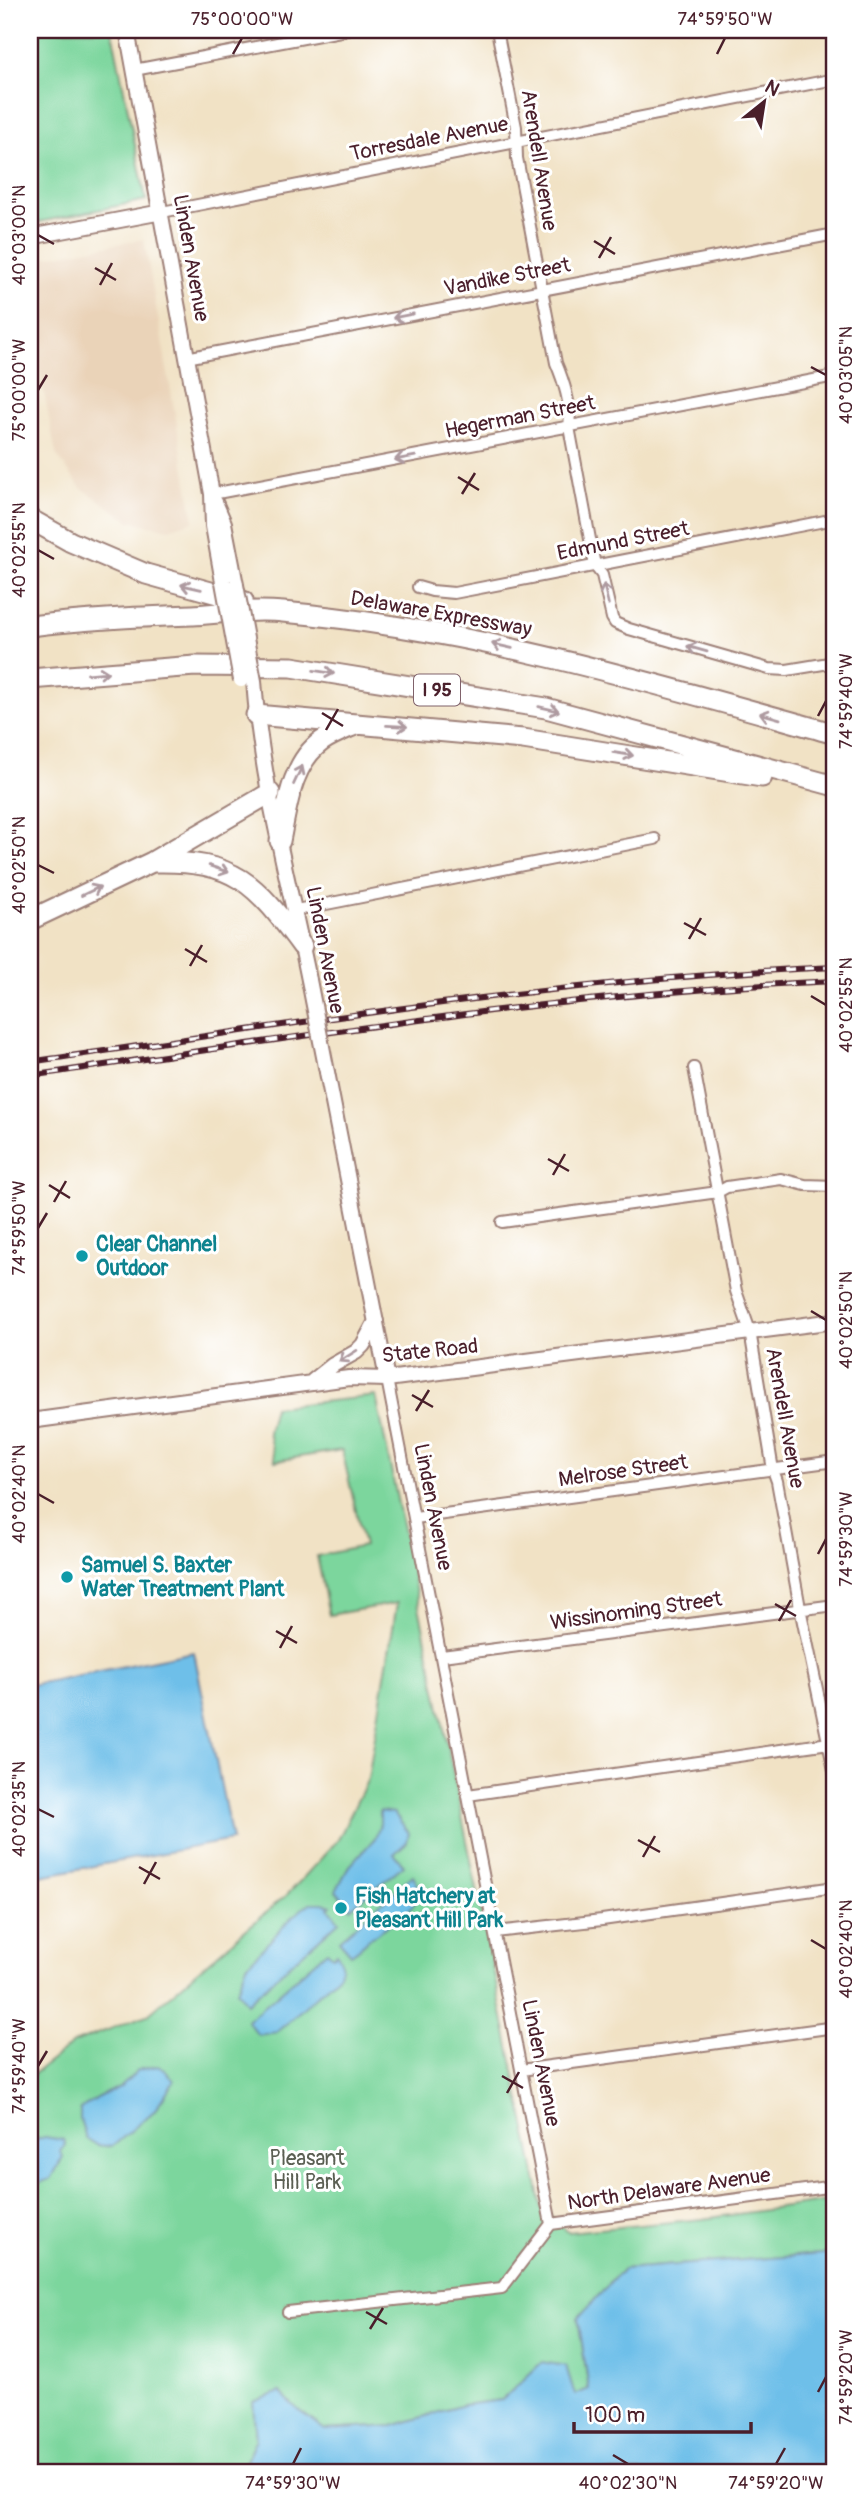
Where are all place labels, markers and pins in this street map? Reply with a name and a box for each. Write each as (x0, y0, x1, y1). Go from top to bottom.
place label: Clear Channel Outdoor (96, 1231, 217, 1282)
marker: Clear Channel Outdoor (74, 1248, 90, 1264)
place label: Samuel S. Baxter Water Treatment Plant (81, 1552, 285, 1603)
marker: Samuel S. Baxter Water Treatment Plant (59, 1569, 75, 1585)
place label: Fish Hatchery at Pleasant Hill Park (355, 1883, 504, 1934)
marker: Fish Hatchery at Pleasant Hill Park (333, 1900, 349, 1916)

